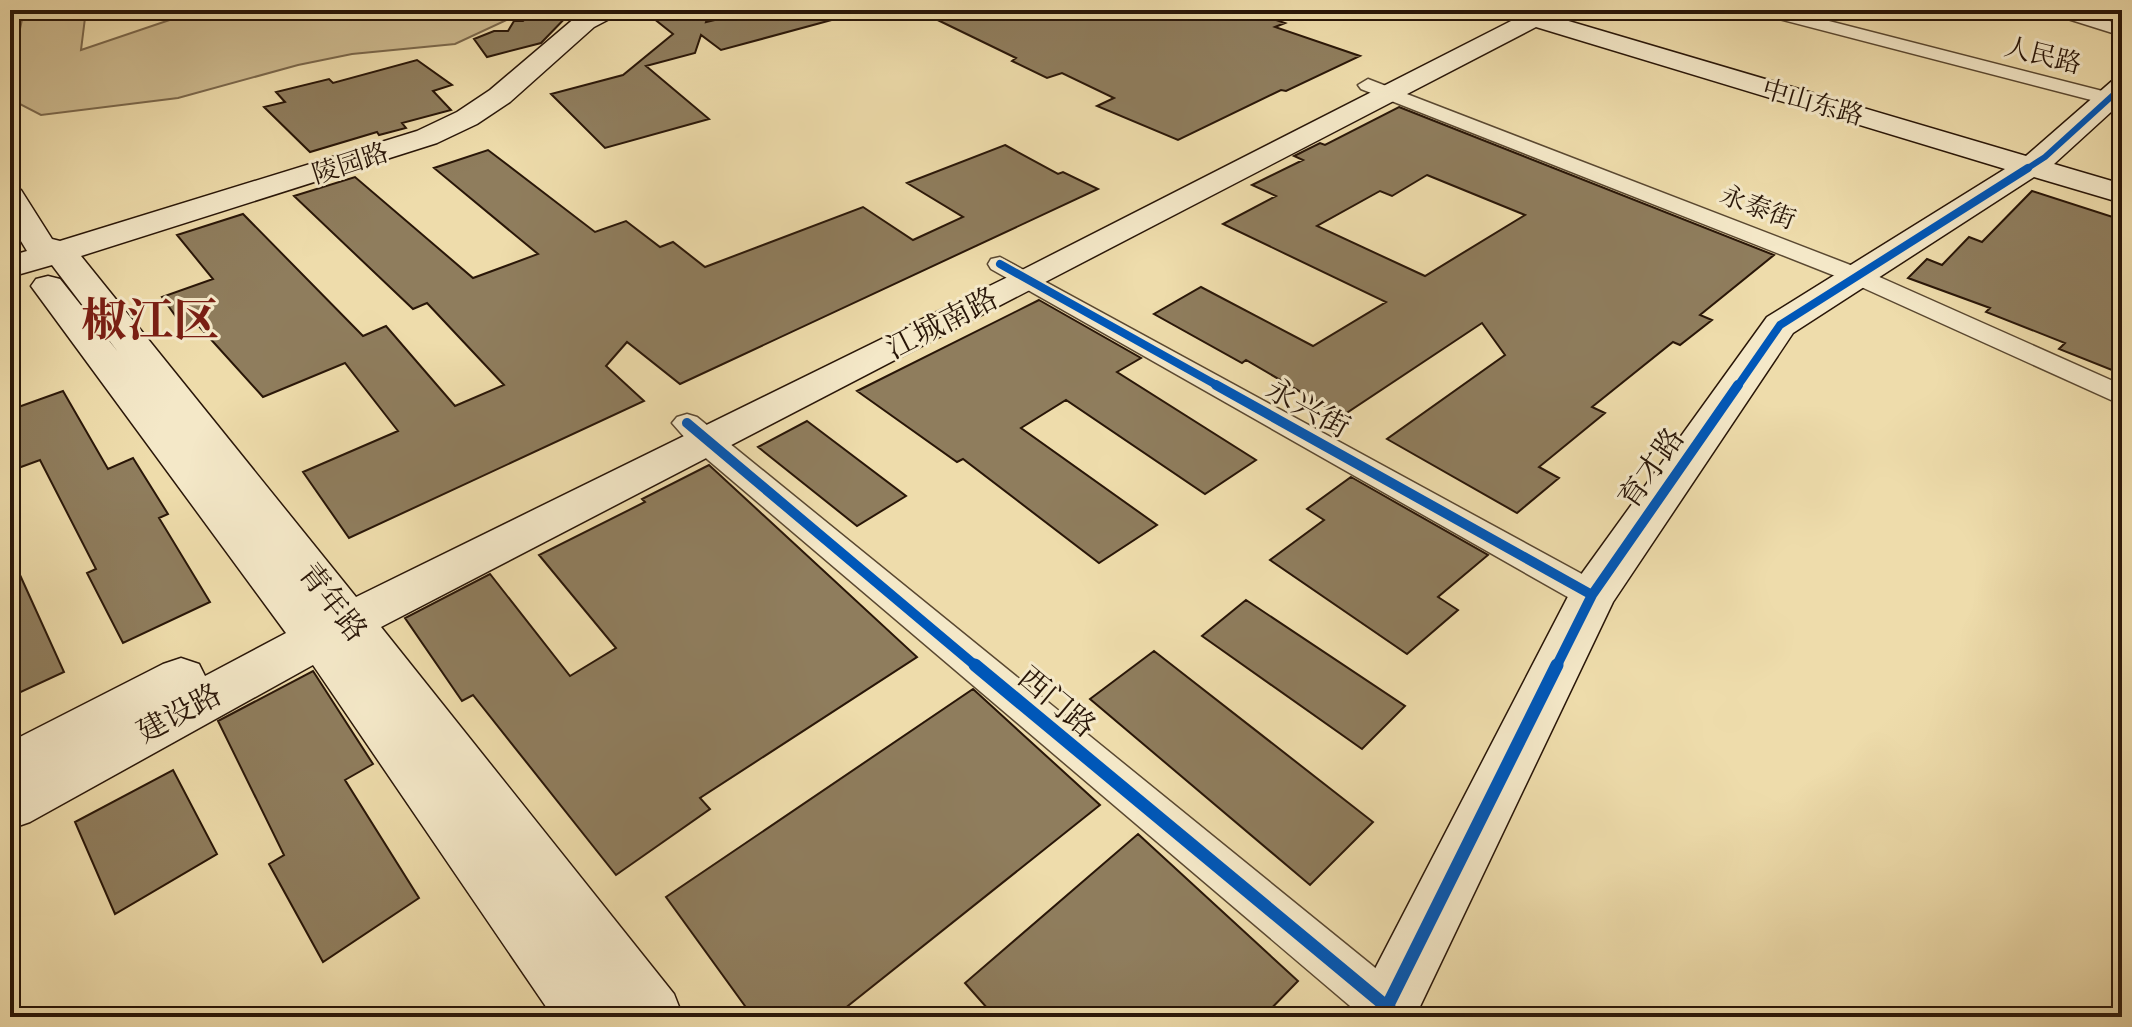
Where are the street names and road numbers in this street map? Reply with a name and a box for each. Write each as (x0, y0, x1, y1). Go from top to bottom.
street label: 人民路 (2001, 31, 2084, 81)
street label: 中山东路 (1758, 73, 1867, 133)
street label: 陵园路 (308, 137, 392, 191)
street label: 永泰街 (1715, 179, 1800, 237)
street label: 江城南路 (880, 280, 1005, 368)
street label: 永兴街 (1259, 370, 1356, 447)
street label: 育才路 (1610, 421, 1693, 516)
street label: 青年路 (290, 555, 375, 650)
street label: 西门路 (1010, 659, 1103, 746)
street label: 建设路 (131, 676, 228, 752)

